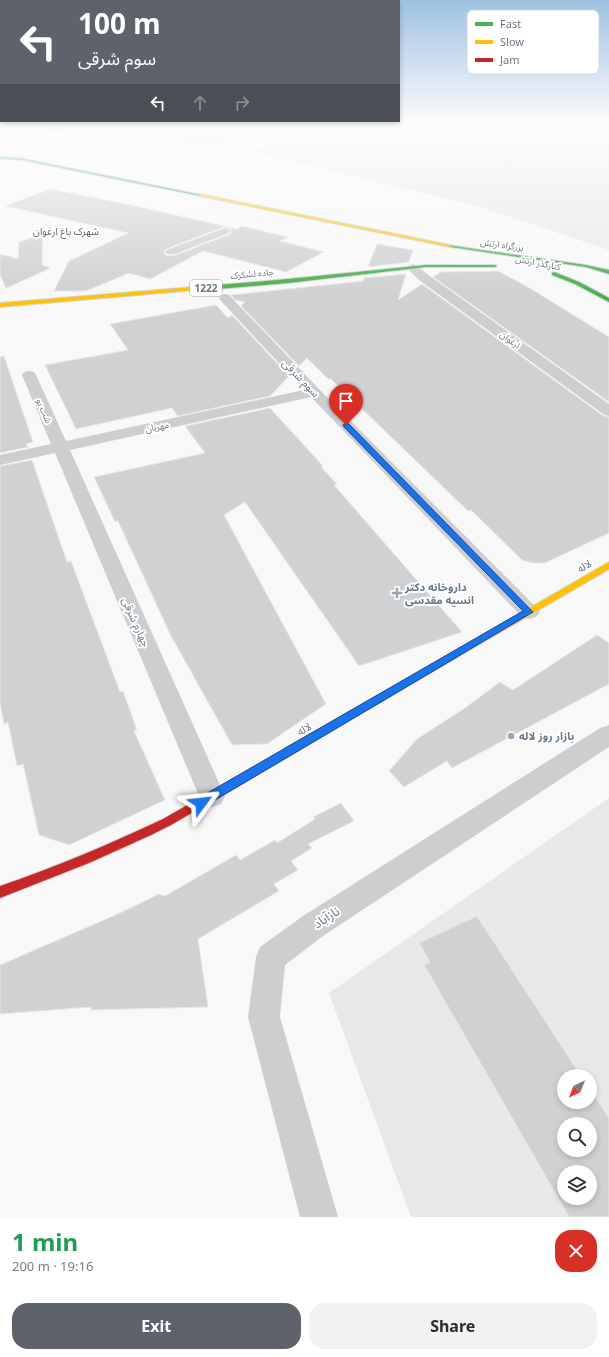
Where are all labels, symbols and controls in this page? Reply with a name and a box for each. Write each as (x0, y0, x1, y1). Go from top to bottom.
text: 100 m (78, 4, 161, 42)
legend (467, 10, 599, 74)
icon: left (12, 16, 64, 68)
text: Fast (500, 16, 521, 31)
text: Slow (500, 34, 524, 49)
text: سوم شرقی (78, 46, 156, 70)
text: Jam (499, 52, 519, 67)
icon: left (147, 92, 169, 114)
icon: ahead (189, 92, 211, 114)
icon: right (231, 92, 253, 114)
district label: شهرک باغ ارغوان (33, 224, 99, 239)
street label: بزرگراه ارتش (480, 235, 524, 254)
street label: کنارگذر ارتش (514, 252, 562, 273)
street label: جاده لشکرک (230, 265, 274, 282)
road number: 1222 (190, 280, 222, 296)
street label: ارغوان (497, 328, 523, 351)
street label: سوم شرقی (279, 355, 324, 401)
pin (329, 384, 363, 425)
icon: arrive (335, 390, 357, 412)
street label: شب بو (33, 396, 56, 425)
street label: مهربان (144, 418, 170, 435)
street label: لاله (574, 555, 594, 576)
place label: داروخانه دکتر انسیه مقدسی (404, 579, 474, 607)
marker: داروخانه دکتر انسیه مقدسی (392, 588, 402, 598)
street label: چهارم شرقی (118, 595, 154, 650)
street label: لاله (294, 718, 314, 739)
place label: بازار روز لاله (519, 728, 574, 743)
marker: بازار روز لاله (506, 731, 516, 741)
position arrow (180, 782, 222, 824)
street label: نازآباد (309, 902, 343, 932)
north arrow (557, 1069, 597, 1109)
map controls (557, 1069, 597, 1205)
button: search (557, 1117, 597, 1157)
button: layers (557, 1165, 597, 1205)
text: 1 min (12, 1225, 78, 1258)
button: close (555, 1230, 597, 1272)
text: 200 m · 19:16 (12, 1257, 93, 1275)
button: Exit (12, 1303, 301, 1349)
button: Share (309, 1303, 597, 1349)

